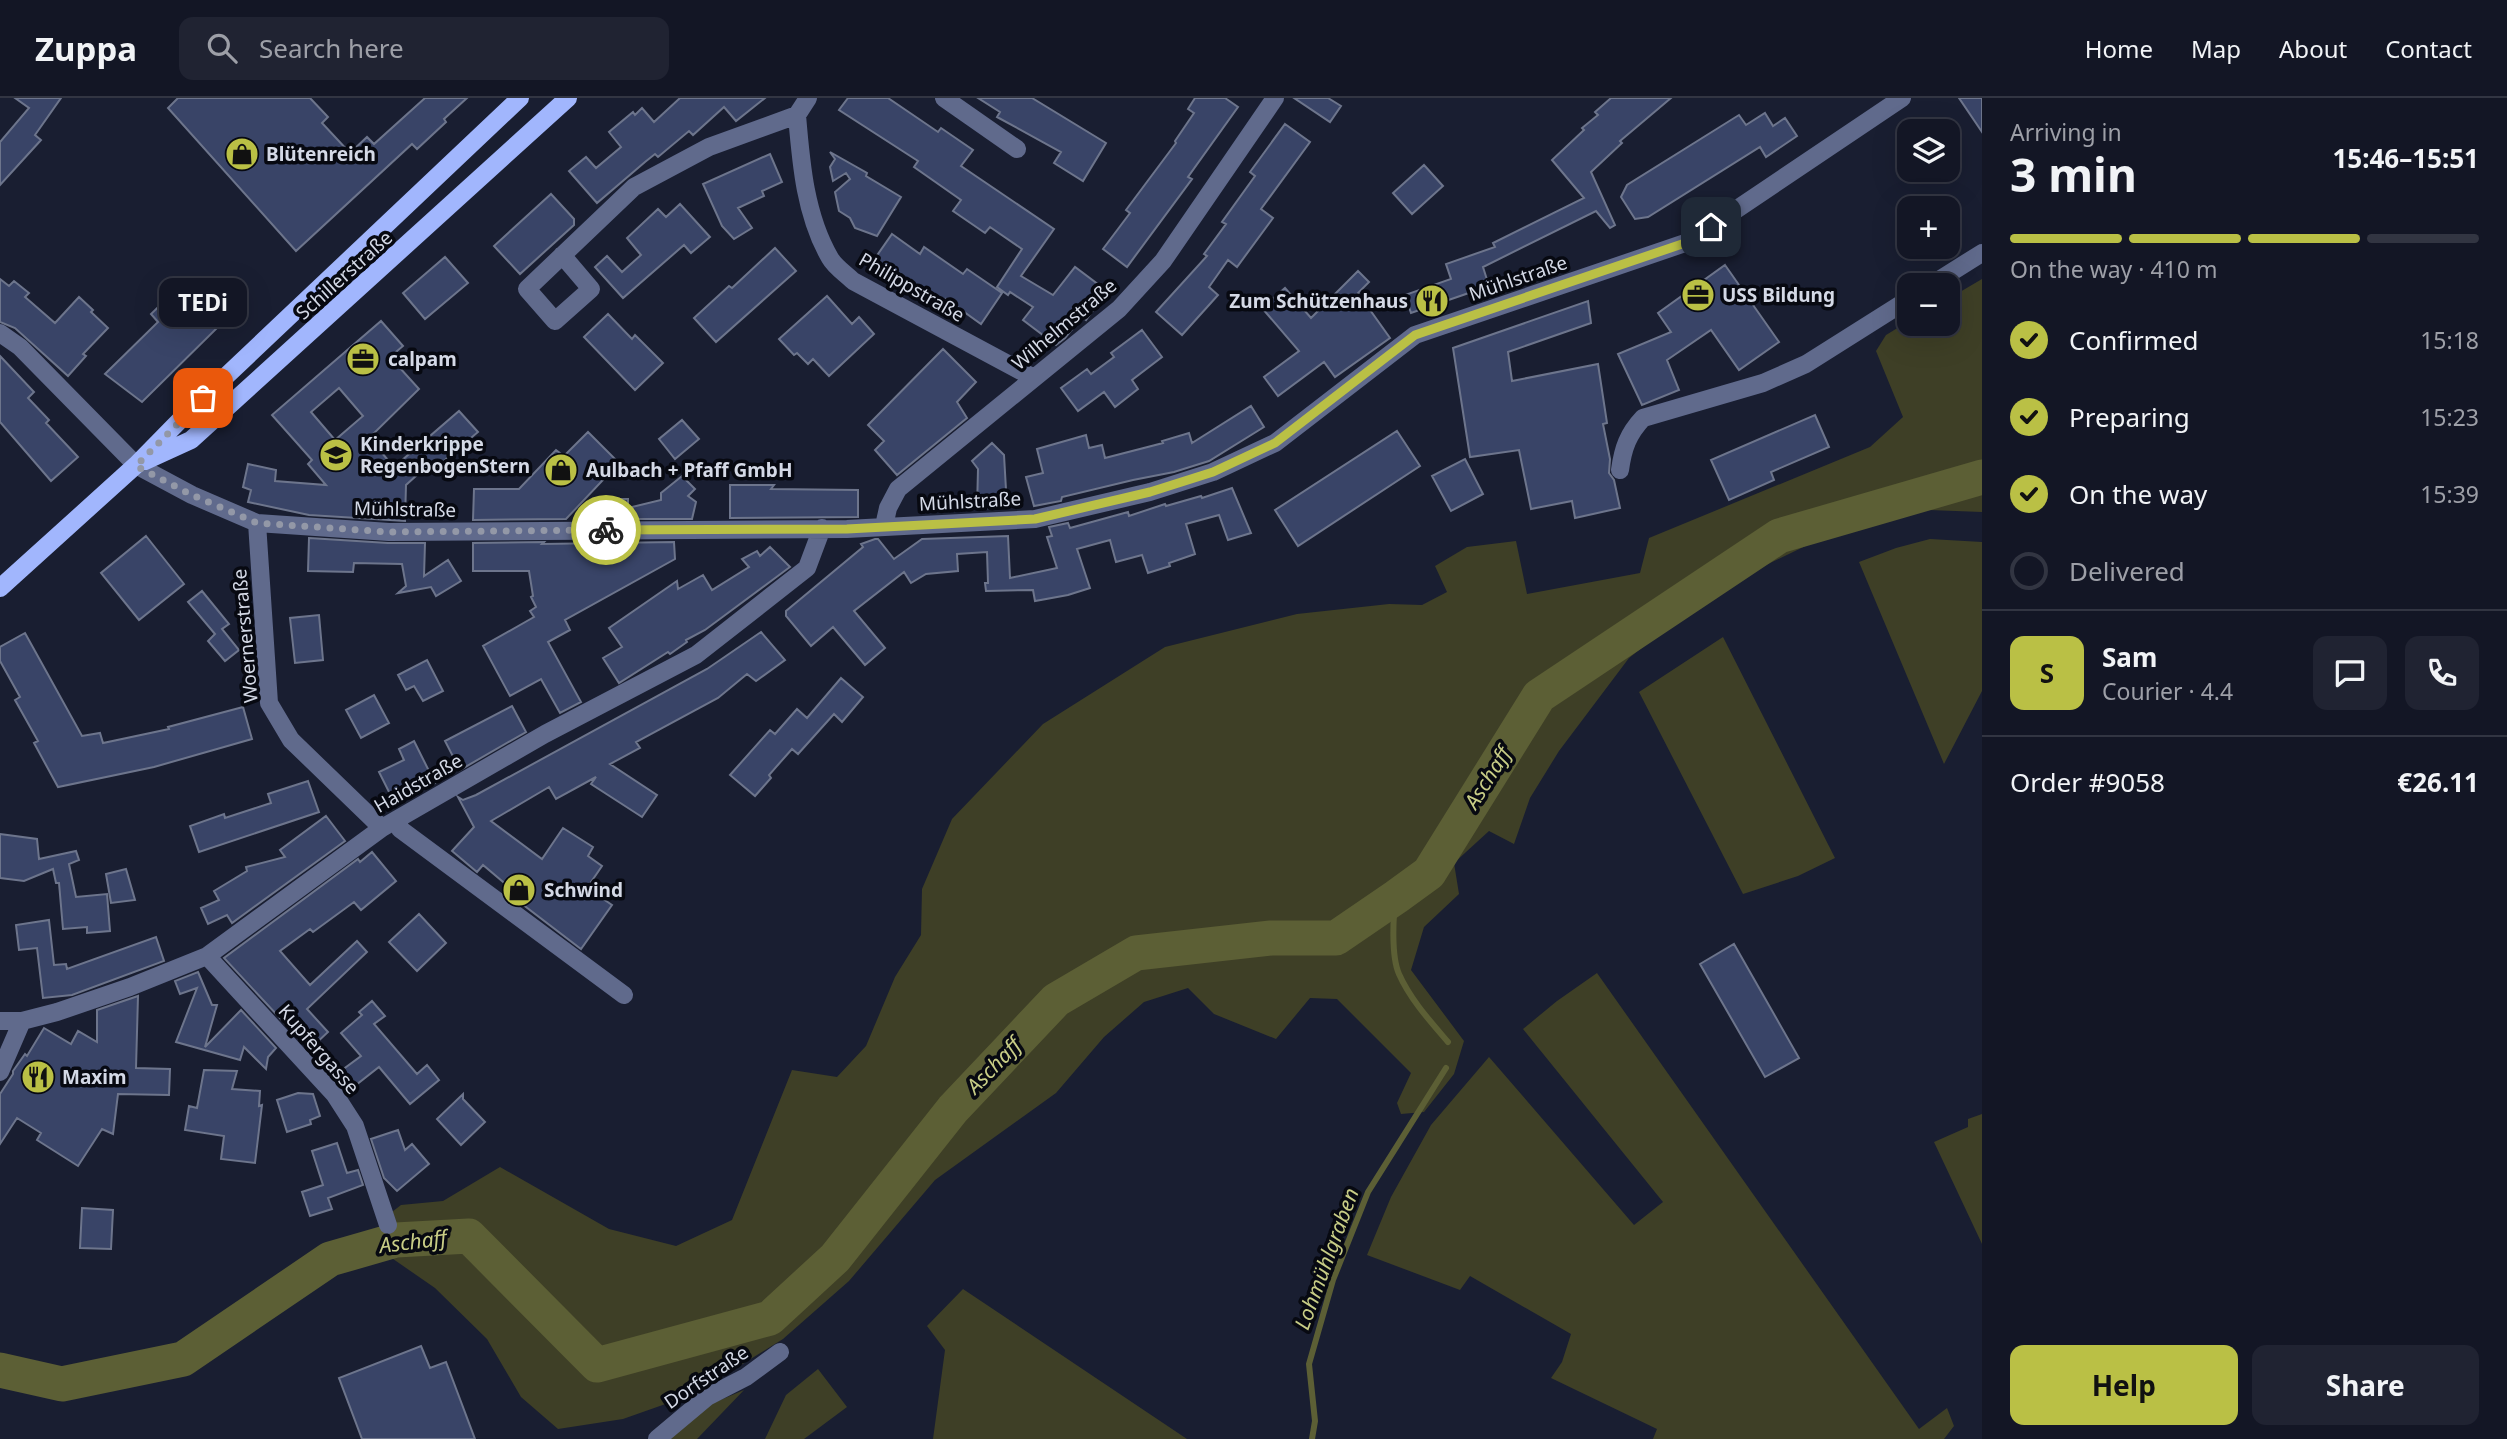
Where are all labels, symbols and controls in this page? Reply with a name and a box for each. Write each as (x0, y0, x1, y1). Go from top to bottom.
search box (179, 17, 669, 80)
text: Zuppa (35, 26, 137, 71)
icon: search (203, 29, 241, 67)
text: Search here (259, 30, 404, 66)
text: Home (2085, 32, 2153, 65)
text: Map (2191, 32, 2241, 65)
text: About (2279, 32, 2347, 65)
text: Contact (2385, 32, 2472, 65)
text: Arriving in (2010, 116, 2122, 148)
map controls (1897, 119, 1960, 336)
button: layers (1897, 119, 1960, 182)
shop icon: Blütenreich (223, 135, 261, 173)
text: 15:46–15:51 (2332, 140, 2479, 176)
place label: Blütenreich (266, 141, 376, 167)
text: 3 min (2010, 143, 2137, 205)
button: + (1897, 196, 1960, 259)
pin (1681, 197, 1741, 257)
icon: home (1692, 208, 1730, 246)
street label: Schillerstraße (290, 225, 398, 325)
street label: Philippstraße (854, 246, 970, 328)
street label: Mühlstraße (1465, 249, 1571, 307)
text: On the way · 410 m (2010, 253, 2217, 285)
street label: Wilhelmstraße (1006, 272, 1122, 376)
button: − (1897, 273, 1960, 336)
office icon: USS Bildung (1679, 276, 1717, 314)
callout: TEDi (159, 279, 247, 328)
restaurant icon: Zum Schützenhaus (1413, 282, 1451, 320)
place label: USS Bildung (1722, 282, 1835, 308)
text: TEDi (178, 286, 228, 318)
place label: Zum Schützenhaus (1229, 288, 1408, 314)
icon: check (2010, 321, 2048, 359)
text: Confirmed (2069, 322, 2199, 358)
text: 15:18 (2420, 324, 2479, 356)
office icon: calpam (344, 340, 382, 378)
place label: calpam (388, 346, 457, 372)
pin (173, 368, 233, 428)
icon: bag (184, 379, 222, 417)
icon: check (2010, 398, 2048, 436)
text: Preparing (2069, 399, 2190, 435)
text: 15:23 (2420, 401, 2479, 433)
place label: Kinderkrippe RegenbogenStern (360, 431, 530, 479)
school or university icon: Kinderkrippe RegenbogenStern (317, 436, 355, 474)
shop icon: Aulbach + Pfaff GmbH (542, 451, 580, 489)
place label: Aulbach + Pfaff GmbH (586, 457, 792, 483)
icon: check (2010, 475, 2048, 513)
text: On the way (2069, 476, 2207, 512)
text: 15:39 (2420, 478, 2479, 510)
street label: Mühlstraße (918, 485, 1022, 517)
street label: Mühlstraße (354, 495, 456, 523)
courier (571, 495, 641, 565)
icon: bike (587, 511, 625, 549)
text: Delivered (2069, 553, 2185, 589)
street label: Woernerstraße (226, 568, 264, 704)
button: chat (2313, 636, 2387, 710)
button: phone (2405, 636, 2479, 710)
text: Sam (2102, 639, 2157, 675)
text: S (2040, 655, 2054, 691)
text: Courier · 4.4 (2102, 675, 2233, 707)
water label: Aschaff (1456, 738, 1519, 815)
street label: Haidstraße (369, 747, 467, 819)
text: Order #9058 (2010, 764, 2165, 800)
text: €26.11 (2397, 764, 2479, 800)
shop icon: Schwind (500, 871, 538, 909)
place label: Schwind (544, 877, 623, 903)
street label: Kupfergasse (273, 998, 365, 1100)
water label: Aschaff (958, 1029, 1029, 1101)
restaurant icon: Maxim (19, 1058, 57, 1096)
place label: Maxim (62, 1064, 127, 1090)
water label: Lohmühlgraben (1287, 1184, 1365, 1333)
water label: Aschaff (376, 1223, 452, 1259)
street label: Dorfstraße (659, 1339, 753, 1415)
button: Help (2010, 1345, 2238, 1425)
button: Share (2252, 1345, 2479, 1425)

